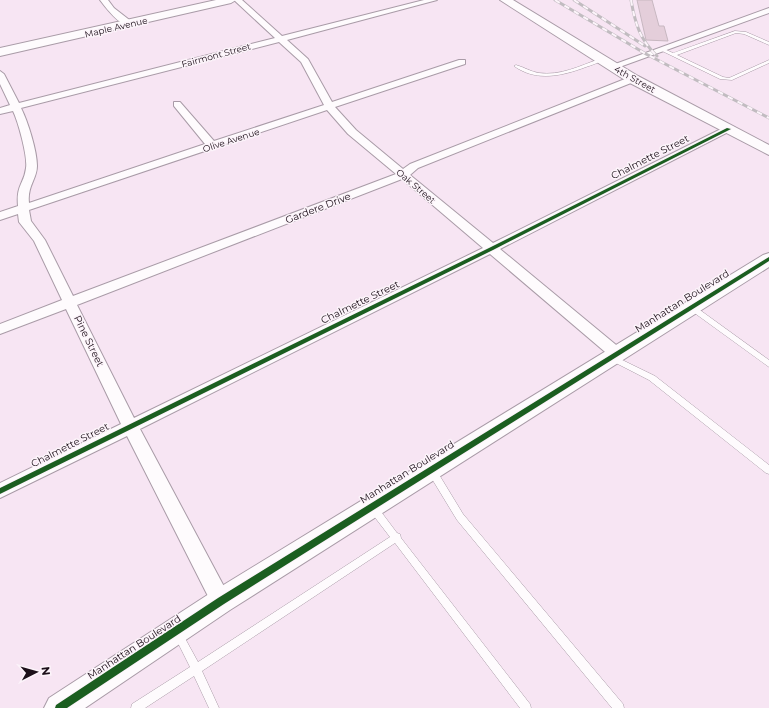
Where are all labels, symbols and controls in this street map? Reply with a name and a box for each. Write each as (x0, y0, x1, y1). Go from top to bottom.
street label: Maple Avenue (83, 14, 149, 40)
street label: Fairmont Street (180, 40, 252, 70)
street label: 4th Street (613, 63, 658, 95)
street label: Olive Avenue (201, 125, 261, 154)
street label: Chalmette Street (609, 132, 691, 182)
street label: Oak Street (394, 166, 438, 206)
street label: Gardere Drive (283, 190, 353, 226)
street label: Manhattan Boulevard (632, 267, 732, 335)
street label: Chalmette Street (319, 277, 401, 327)
street label: Pine Street (71, 313, 107, 369)
street label: Chalmette Street (29, 420, 111, 470)
street label: Manhattan Boulevard (357, 438, 457, 506)
street label: Manhattan Boulevard (85, 612, 183, 682)
north arrow (16, 652, 56, 692)
text: N (39, 666, 53, 676)

